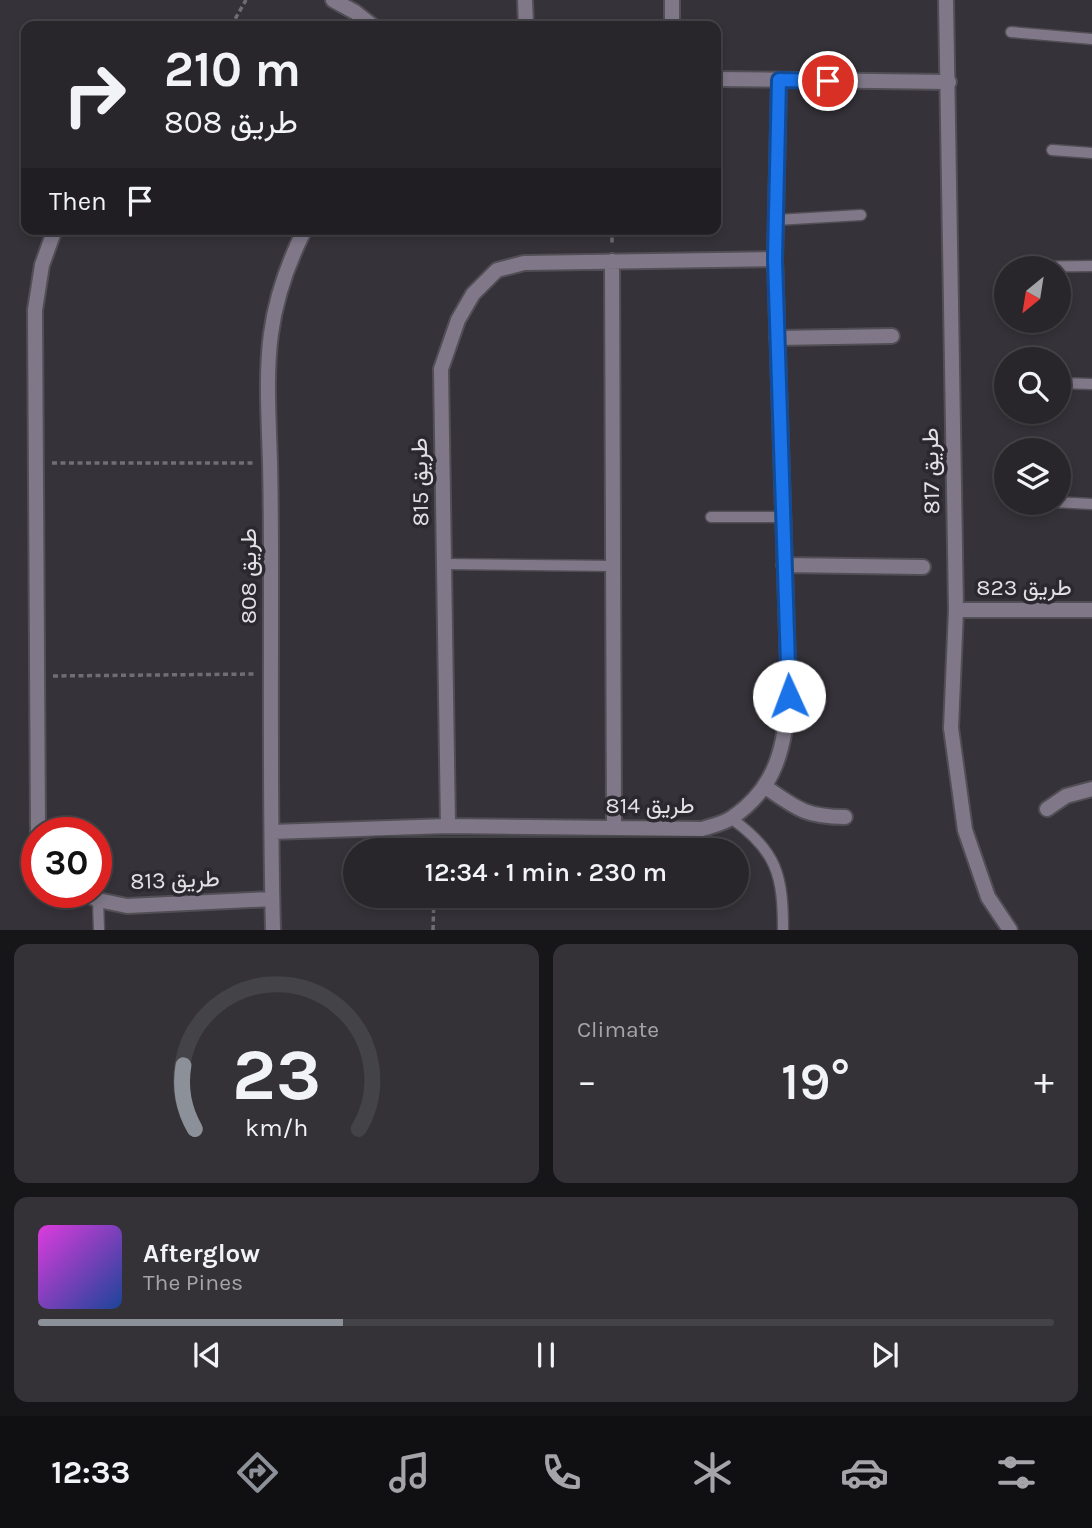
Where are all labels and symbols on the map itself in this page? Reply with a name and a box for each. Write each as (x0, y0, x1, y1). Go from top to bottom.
pin (798, 51, 858, 111)
north arrow (994, 256, 1071, 332)
street label: طريق 817 (917, 427, 946, 515)
street label: طريق 815 (406, 437, 435, 527)
street label: طريق 808 (235, 528, 263, 624)
street label: طريق 823 (976, 574, 1072, 602)
position arrow (752, 659, 826, 733)
street label: طريق 814 (606, 792, 694, 820)
speed limit sign: 30 (21, 817, 112, 908)
street label: طريق 813 (130, 865, 220, 896)

